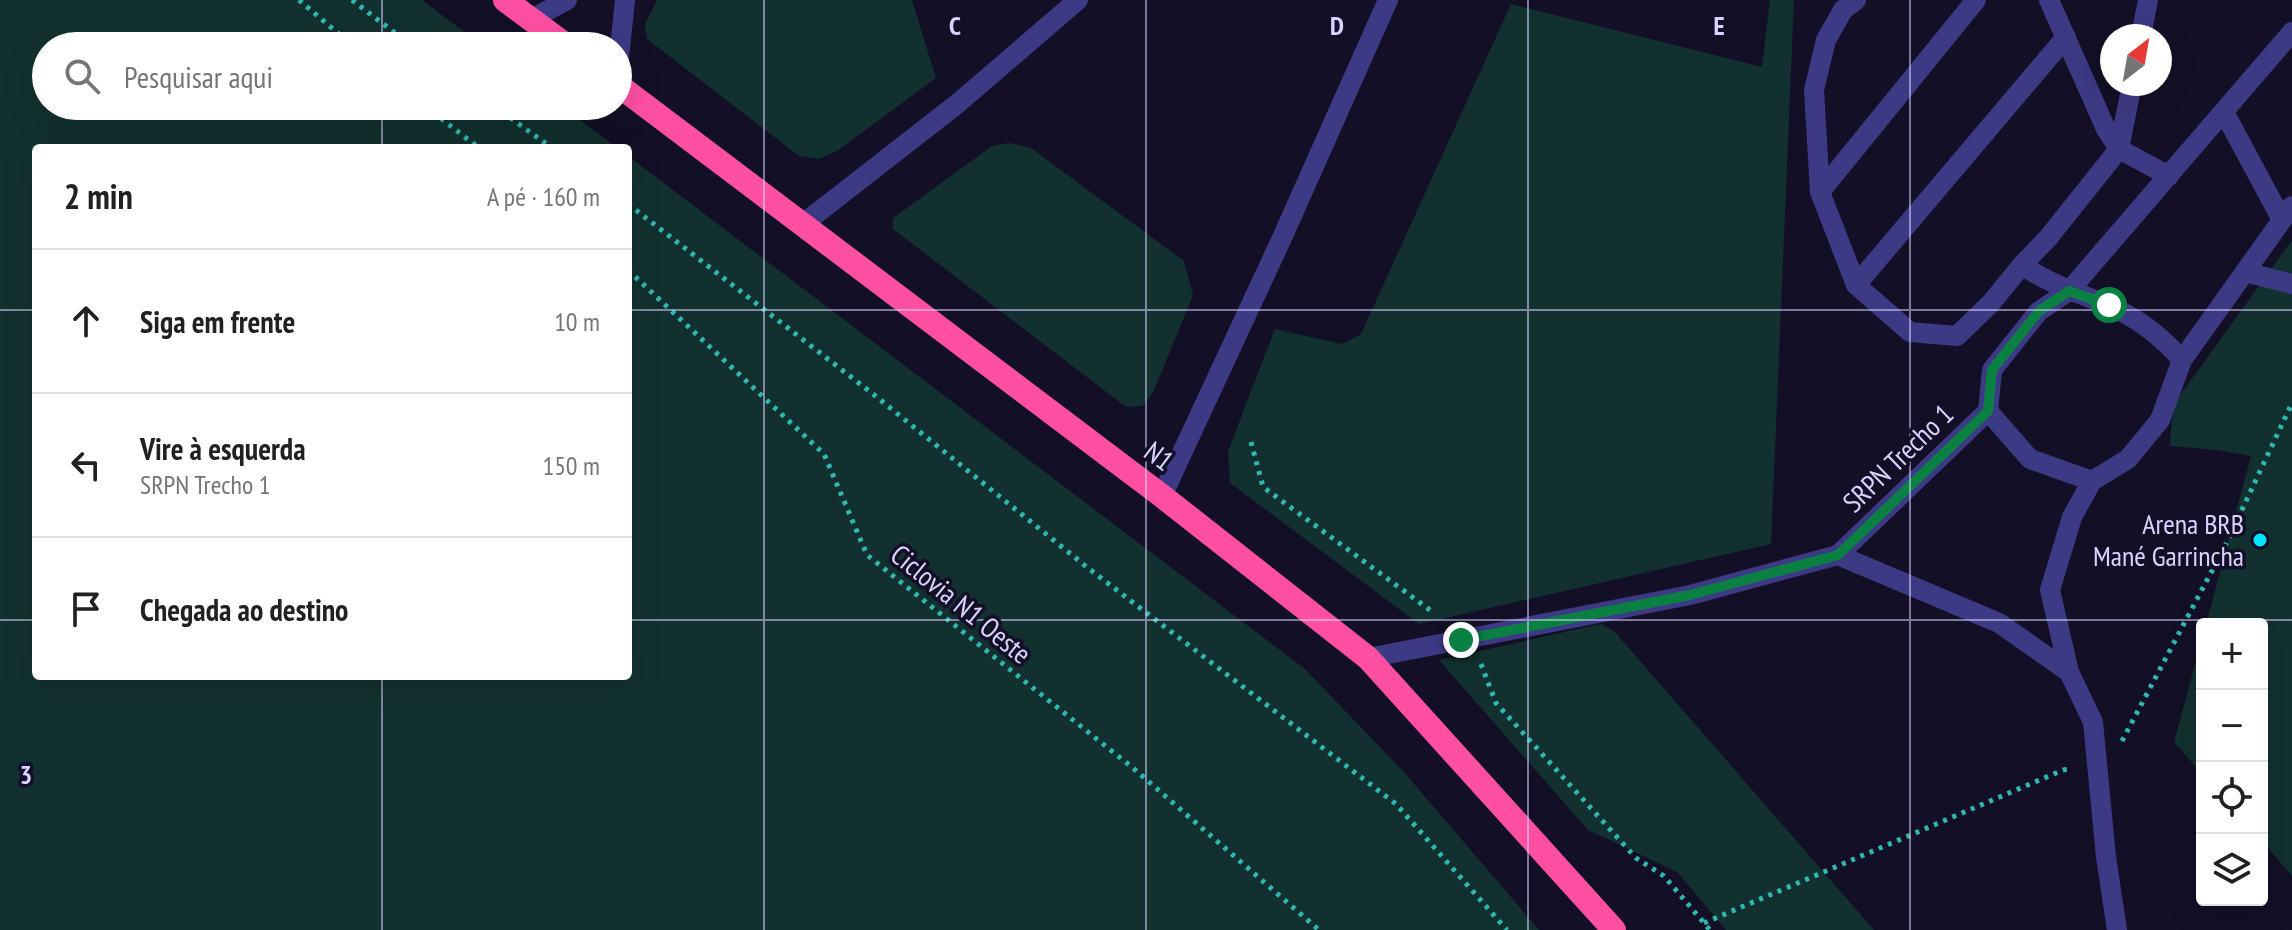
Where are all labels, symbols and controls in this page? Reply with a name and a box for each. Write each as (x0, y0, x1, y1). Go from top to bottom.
text: C (949, 9, 961, 42)
text: D (1330, 9, 1344, 42)
text: E (1713, 9, 1725, 42)
north arrow (2100, 24, 2172, 96)
search box (32, 32, 632, 120)
icon: search (60, 54, 104, 98)
text: Pesquisar aqui (124, 57, 273, 96)
text: 2 min (64, 174, 133, 218)
text: A pé · 160 m (487, 180, 600, 213)
route start (2091, 287, 2127, 323)
icon: ahead (64, 299, 108, 343)
text: Siga em frente (140, 302, 295, 341)
text: 10 m (554, 305, 600, 338)
street label: SRPN Trecho 1 (1834, 396, 1961, 520)
text: Vire à esquerda (140, 429, 306, 468)
street label: N1 (1137, 432, 1181, 479)
icon: left (64, 443, 108, 487)
text: 150 m (542, 449, 600, 482)
text: SRPN Trecho 1 (140, 468, 270, 501)
place label: Arena BRB Mané Garrincha (2093, 505, 2244, 574)
marker: Arena BRB Mané Garrincha (2251, 531, 2269, 549)
street label: Ciclovia N1 Oeste (883, 536, 1039, 672)
icon: arrive (64, 587, 108, 631)
text: Chegada ao destino (140, 590, 348, 629)
map controls (2196, 618, 2268, 906)
button: + (2196, 618, 2268, 690)
route end (1443, 622, 1479, 658)
button: − (2196, 690, 2268, 762)
text: 3 (20, 758, 32, 791)
button: locate (2196, 762, 2268, 834)
button: layers (2196, 834, 2268, 906)

